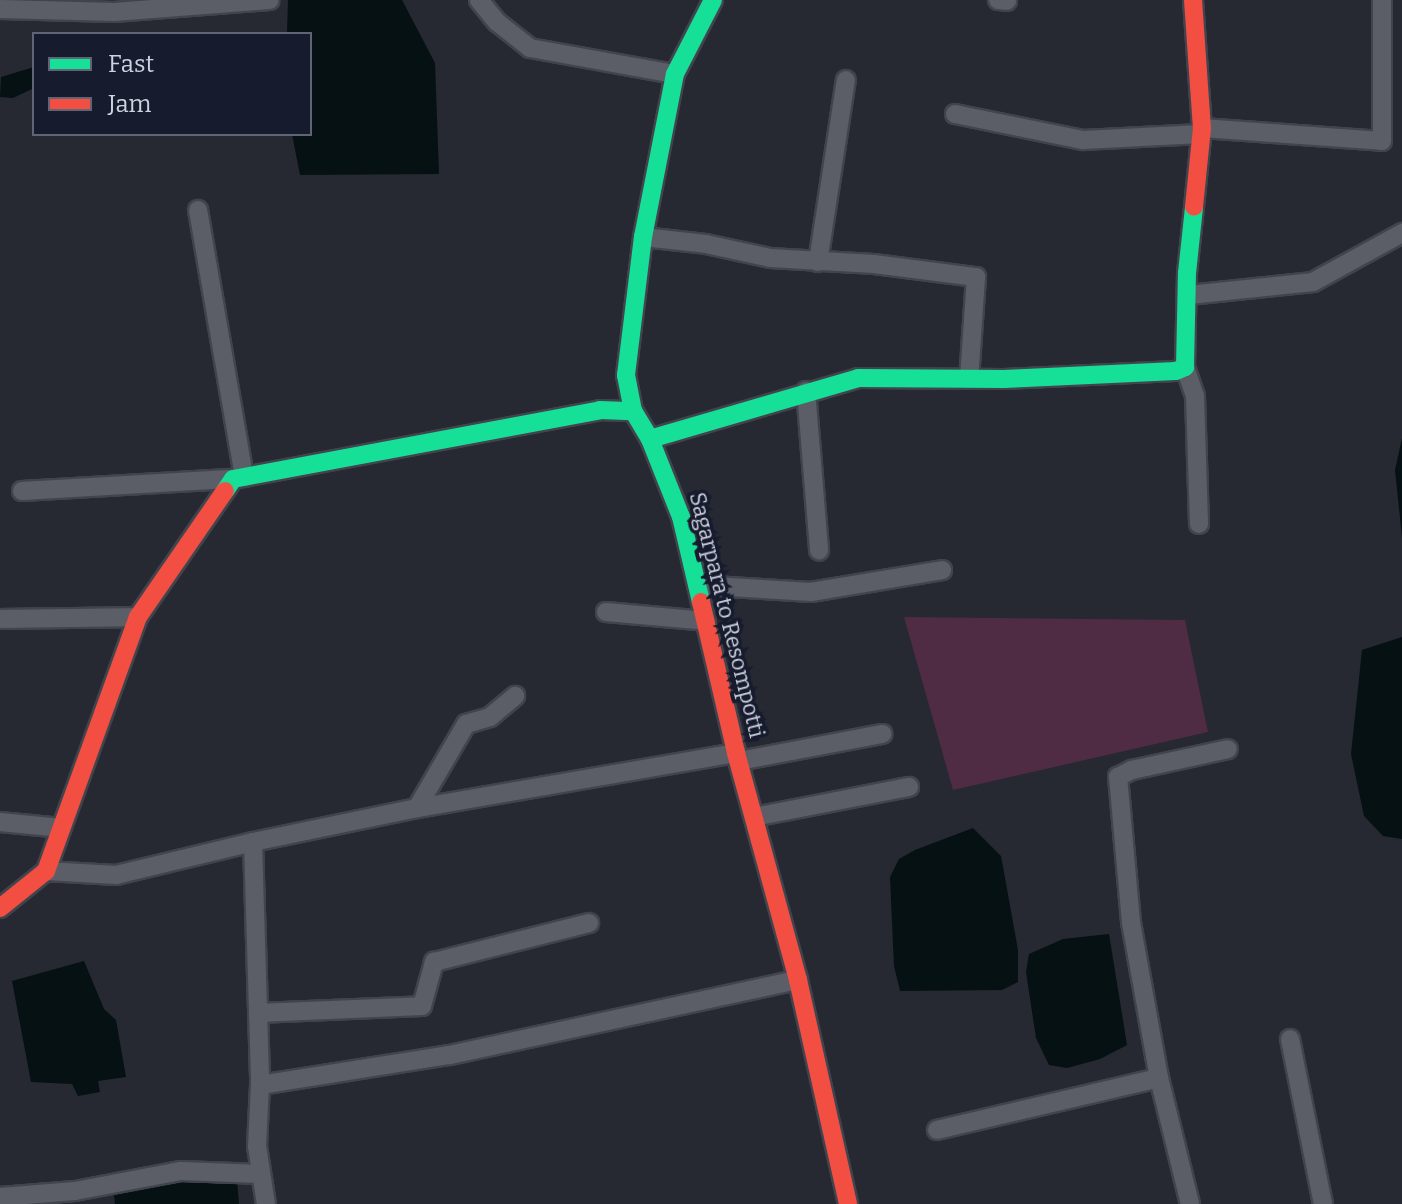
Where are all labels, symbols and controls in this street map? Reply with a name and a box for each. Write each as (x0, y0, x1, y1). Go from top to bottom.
legend (32, 32, 312, 136)
text: Fast (108, 50, 154, 78)
text: Jam (108, 90, 151, 118)
street label: Sagarpara to Resompotti (684, 490, 770, 740)

